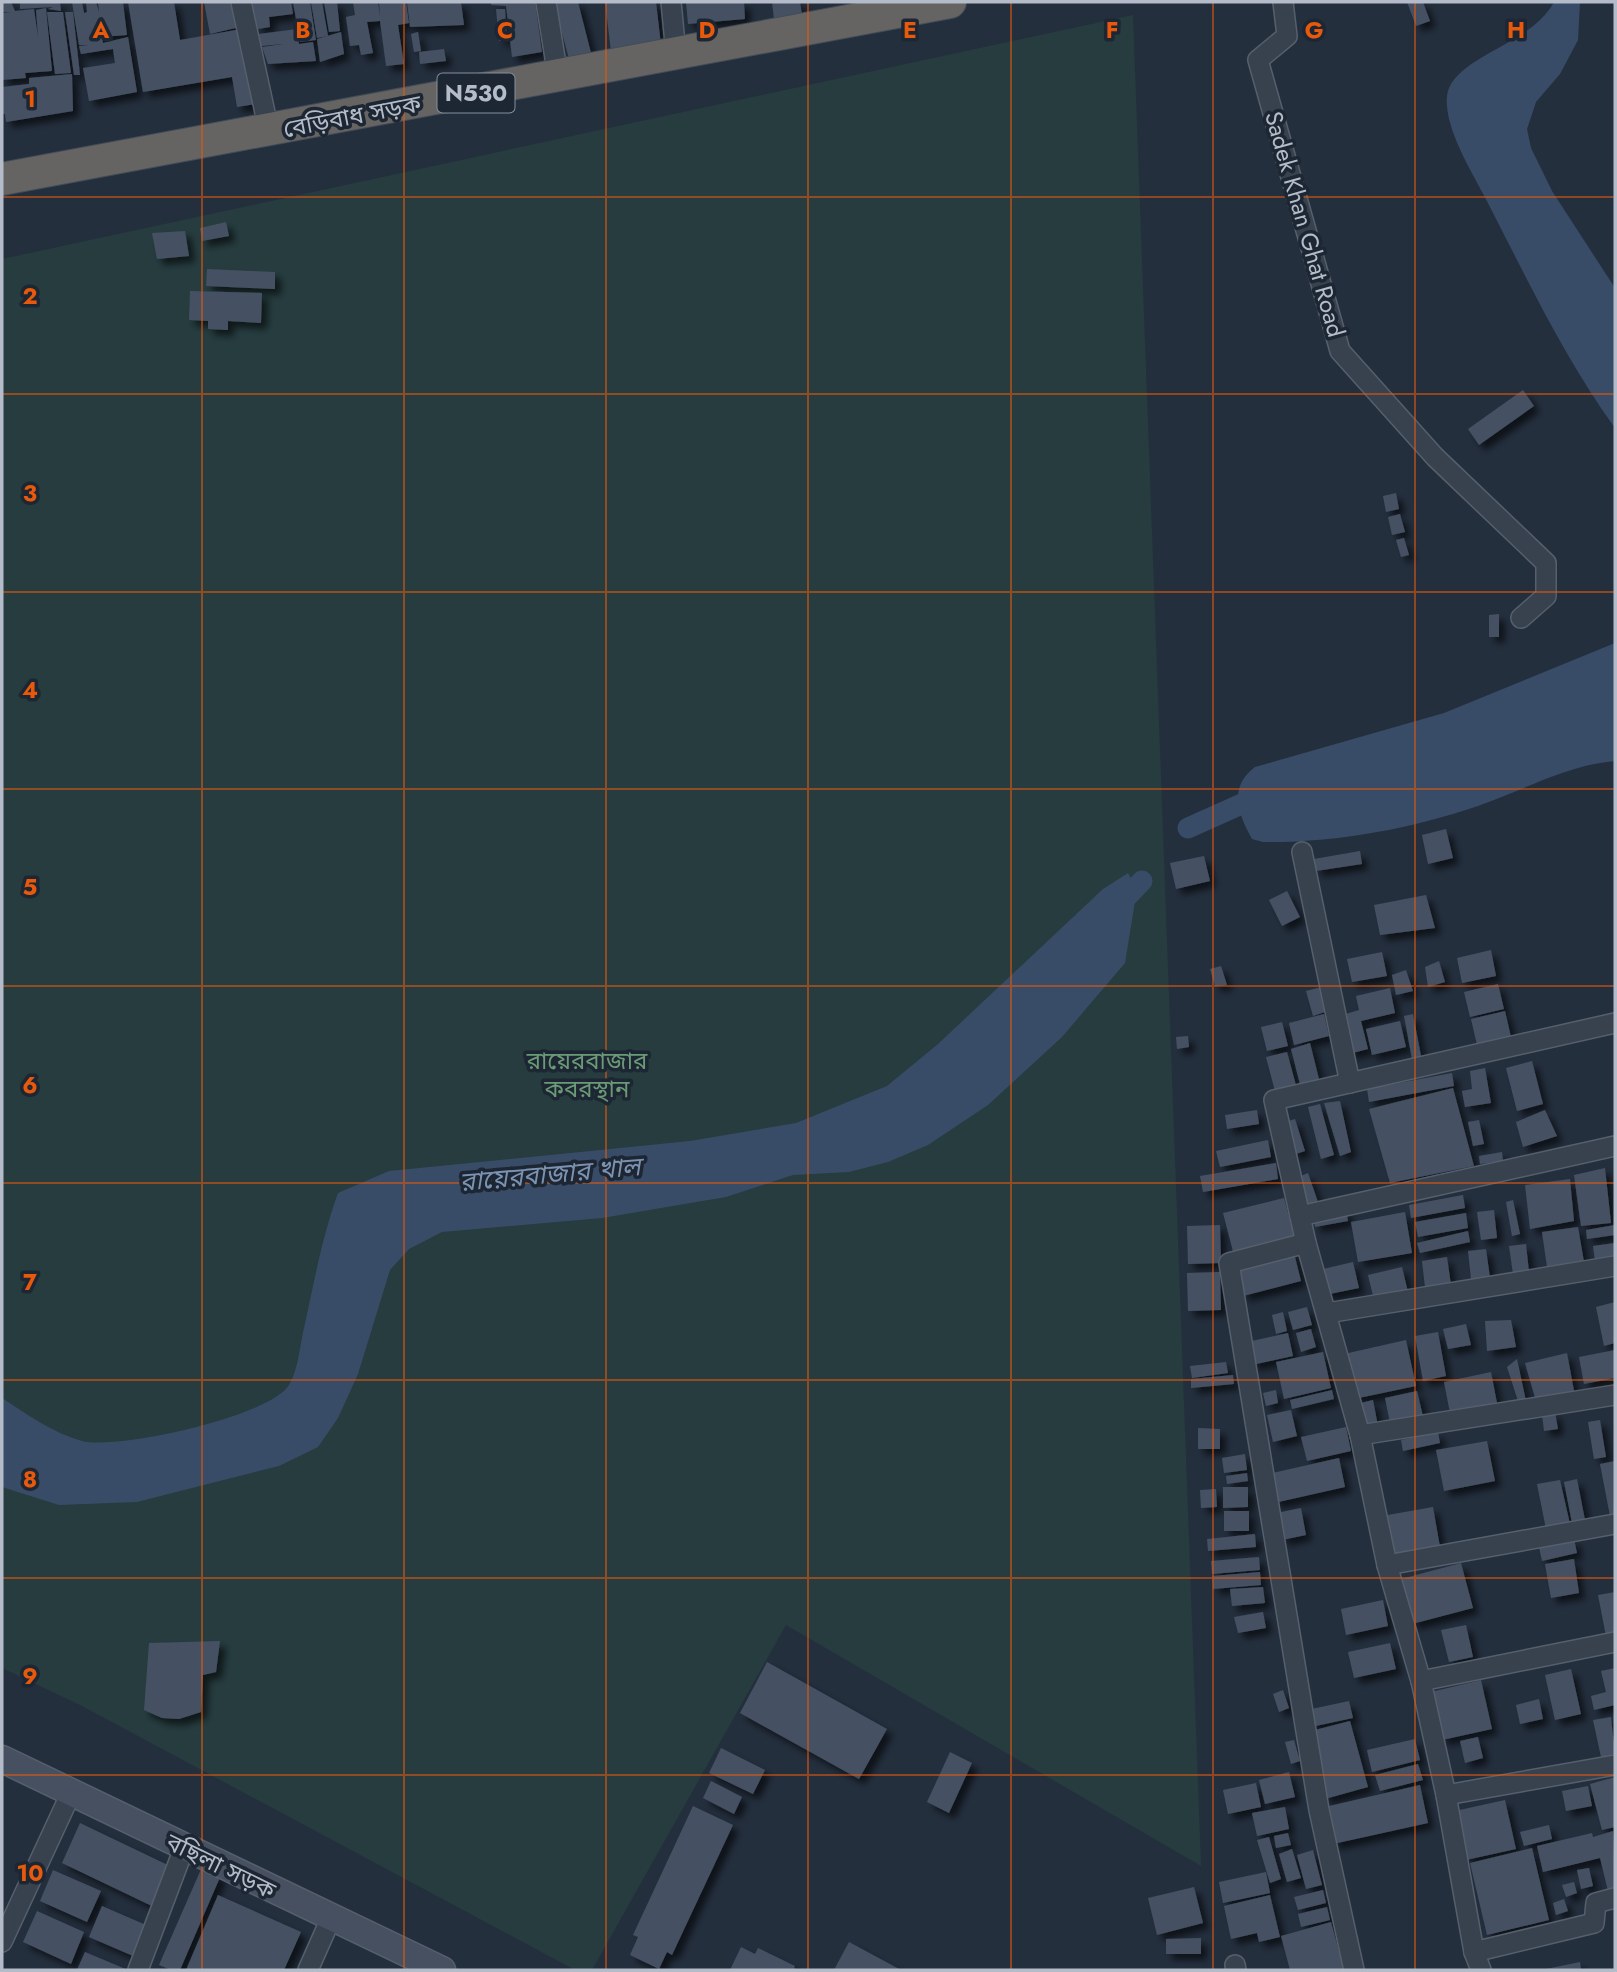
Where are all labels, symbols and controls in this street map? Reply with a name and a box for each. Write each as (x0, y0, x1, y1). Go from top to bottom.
text: A (92, 13, 110, 47)
text: B (295, 13, 311, 47)
text: C (497, 13, 513, 47)
text: D (699, 13, 716, 47)
text: E (903, 13, 917, 47)
text: F (1106, 13, 1118, 47)
text: G (1305, 13, 1323, 47)
text: H (1507, 13, 1525, 47)
road number: N530 (438, 74, 514, 113)
text: 1 (24, 82, 36, 116)
street label: বেড়িবাধ সড়ক (280, 85, 425, 147)
street label: Sadek Khan Ghat Road (1256, 107, 1354, 341)
text: 2 (22, 279, 38, 313)
text: 3 (23, 476, 37, 510)
text: 4 (22, 673, 38, 707)
text: 5 (23, 870, 37, 904)
park label: রায়েরবাজার কবরস্থান (526, 1043, 648, 1106)
text: 6 (22, 1068, 38, 1102)
water label: রায়েরবাজার খাল (458, 1147, 647, 1201)
text: 7 (23, 1265, 37, 1299)
text: 8 (23, 1462, 37, 1496)
text: 9 (22, 1659, 38, 1693)
street label: বছিলা সড়ক (159, 1824, 282, 1908)
text: 10 (17, 1856, 43, 1890)

